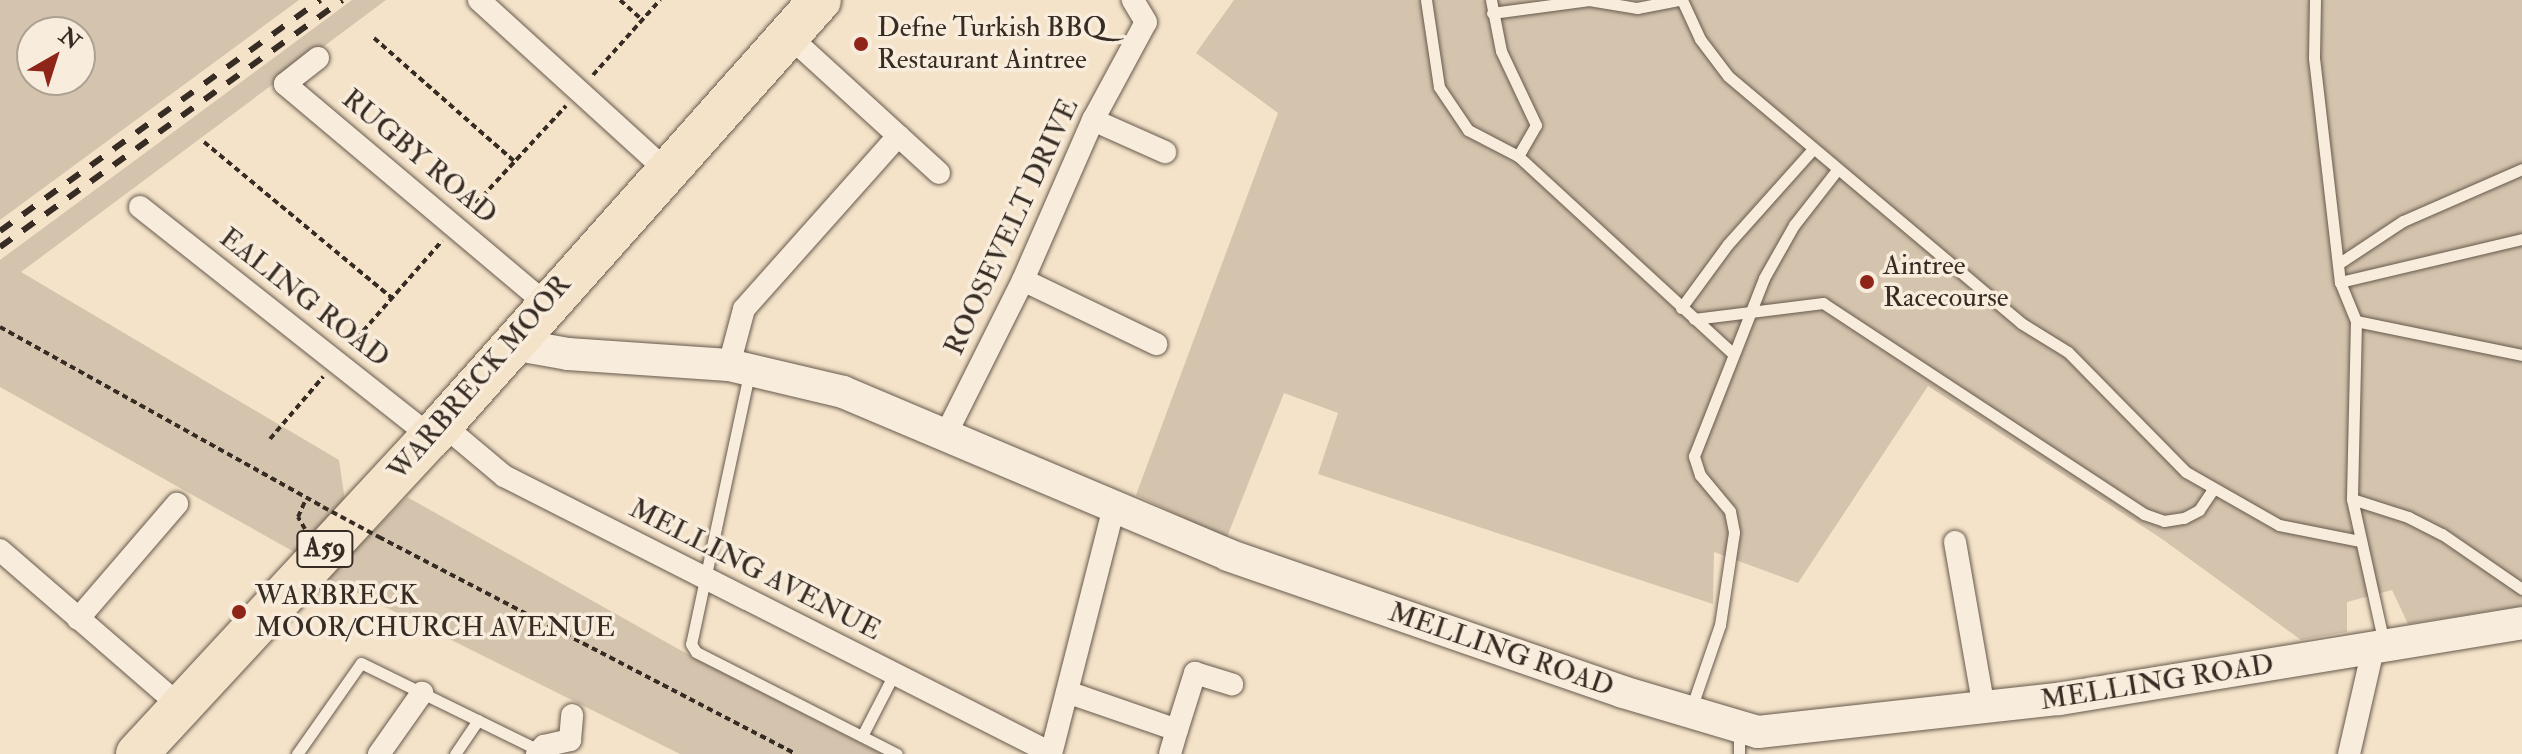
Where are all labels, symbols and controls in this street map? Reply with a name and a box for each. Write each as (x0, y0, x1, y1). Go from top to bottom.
place label: Defne Turkish BBQ Restaurant Aintree (877, 11, 1106, 77)
north arrow (16, 16, 96, 96)
text: N (53, 22, 86, 56)
marker: Defne Turkish BBQ Restaurant Aintree (852, 35, 870, 53)
street label: RUGBY ROAD (335, 83, 503, 231)
street label: ROOSEVELT DRIVE (938, 93, 1086, 361)
street label: EALING ROAD (212, 221, 396, 375)
place label: Aintree Racecourse (1883, 249, 2008, 315)
street label: WARBRECK MOOR (382, 268, 578, 488)
marker: Aintree Racecourse (1858, 273, 1876, 291)
street label: MELLING AVENUE (624, 492, 886, 648)
road number: A59 (295, 527, 355, 571)
place label: WARBRECK MOOR/CHURCH AVENUE (255, 579, 615, 645)
street label: MELLING ROAD (1384, 596, 1618, 704)
marker: WARBRECK MOOR/CHURCH AVENUE (230, 603, 248, 621)
street label: MELLING ROAD (2038, 648, 2276, 718)

